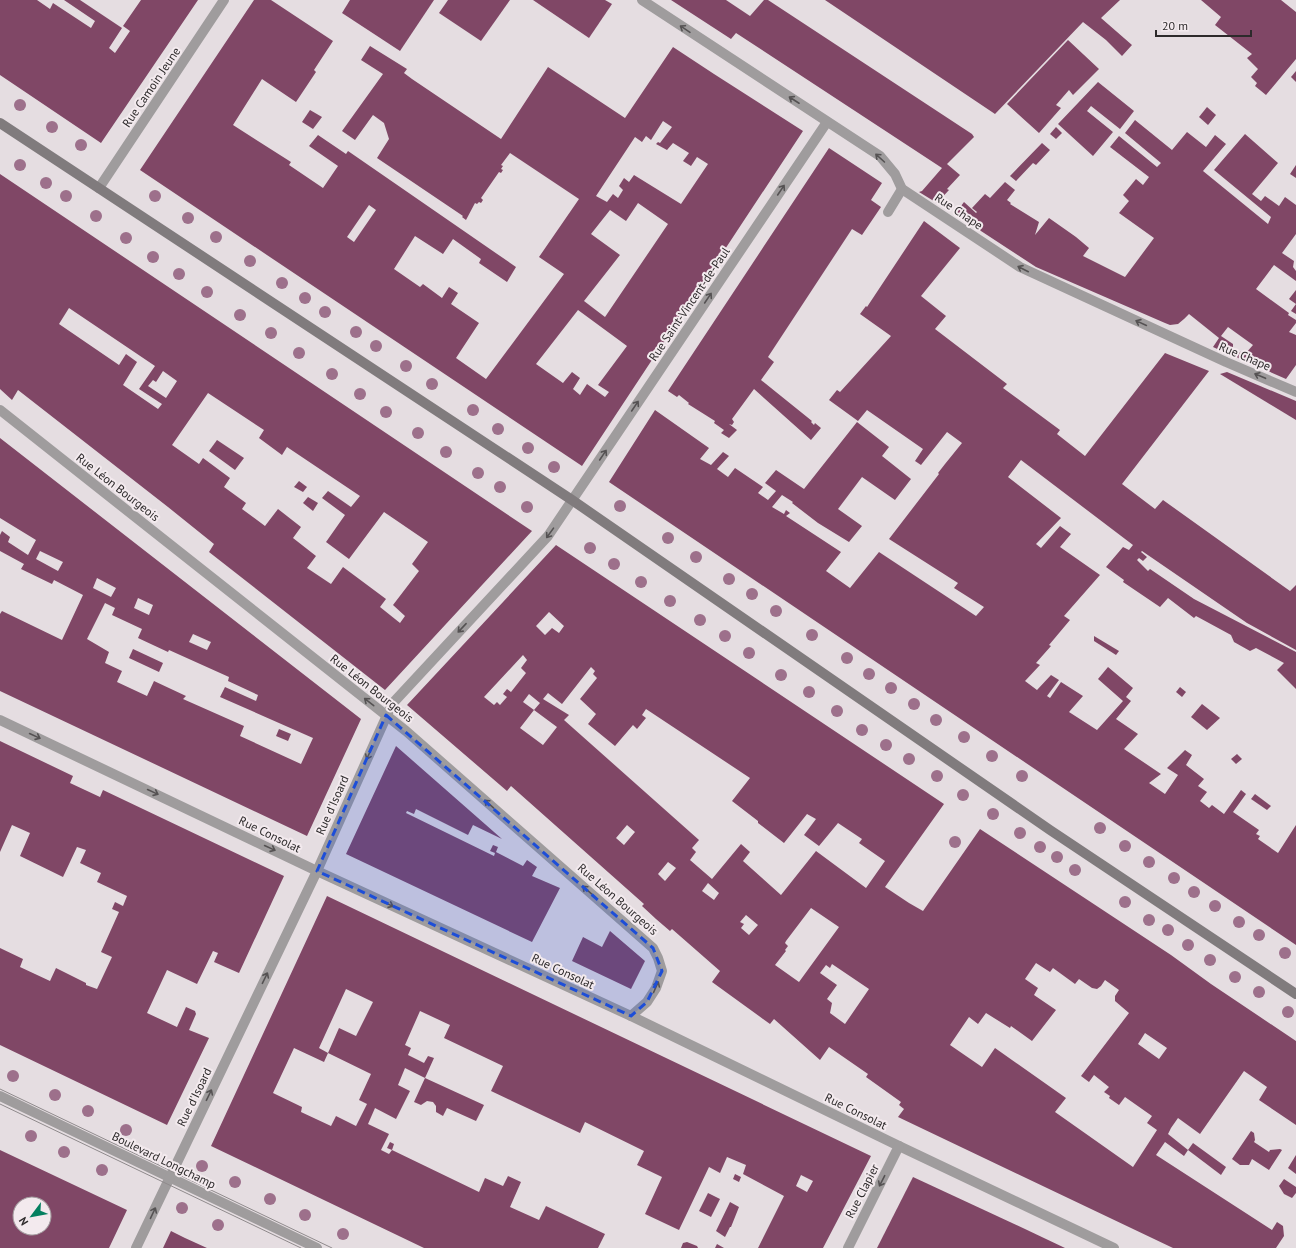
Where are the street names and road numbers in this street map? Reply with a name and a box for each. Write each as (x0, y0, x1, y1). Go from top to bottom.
street label: Rue Camoin Jeune (119, 44, 183, 130)
street label: Rue Chape (932, 189, 986, 233)
street label: Rue Saint-Vincent-de-Paul (645, 244, 733, 364)
street label: Rue Chape (1217, 338, 1273, 374)
street label: Rue Léon Bourgeois (73, 450, 163, 524)
street label: Rue Léon Bourgeois (327, 651, 417, 725)
street label: Rue d'Isoard (312, 773, 352, 837)
street label: Rue Consolat (236, 813, 304, 855)
street label: Rue Léon Bourgeois (575, 860, 661, 938)
street label: Rue Consolat (529, 950, 597, 992)
street label: Rue d'Isoard (173, 1065, 215, 1129)
street label: Rue Consolat (822, 1090, 890, 1132)
street label: Boulevard Longchamp (110, 1128, 218, 1192)
street label: Rue Clapier (842, 1161, 882, 1221)

